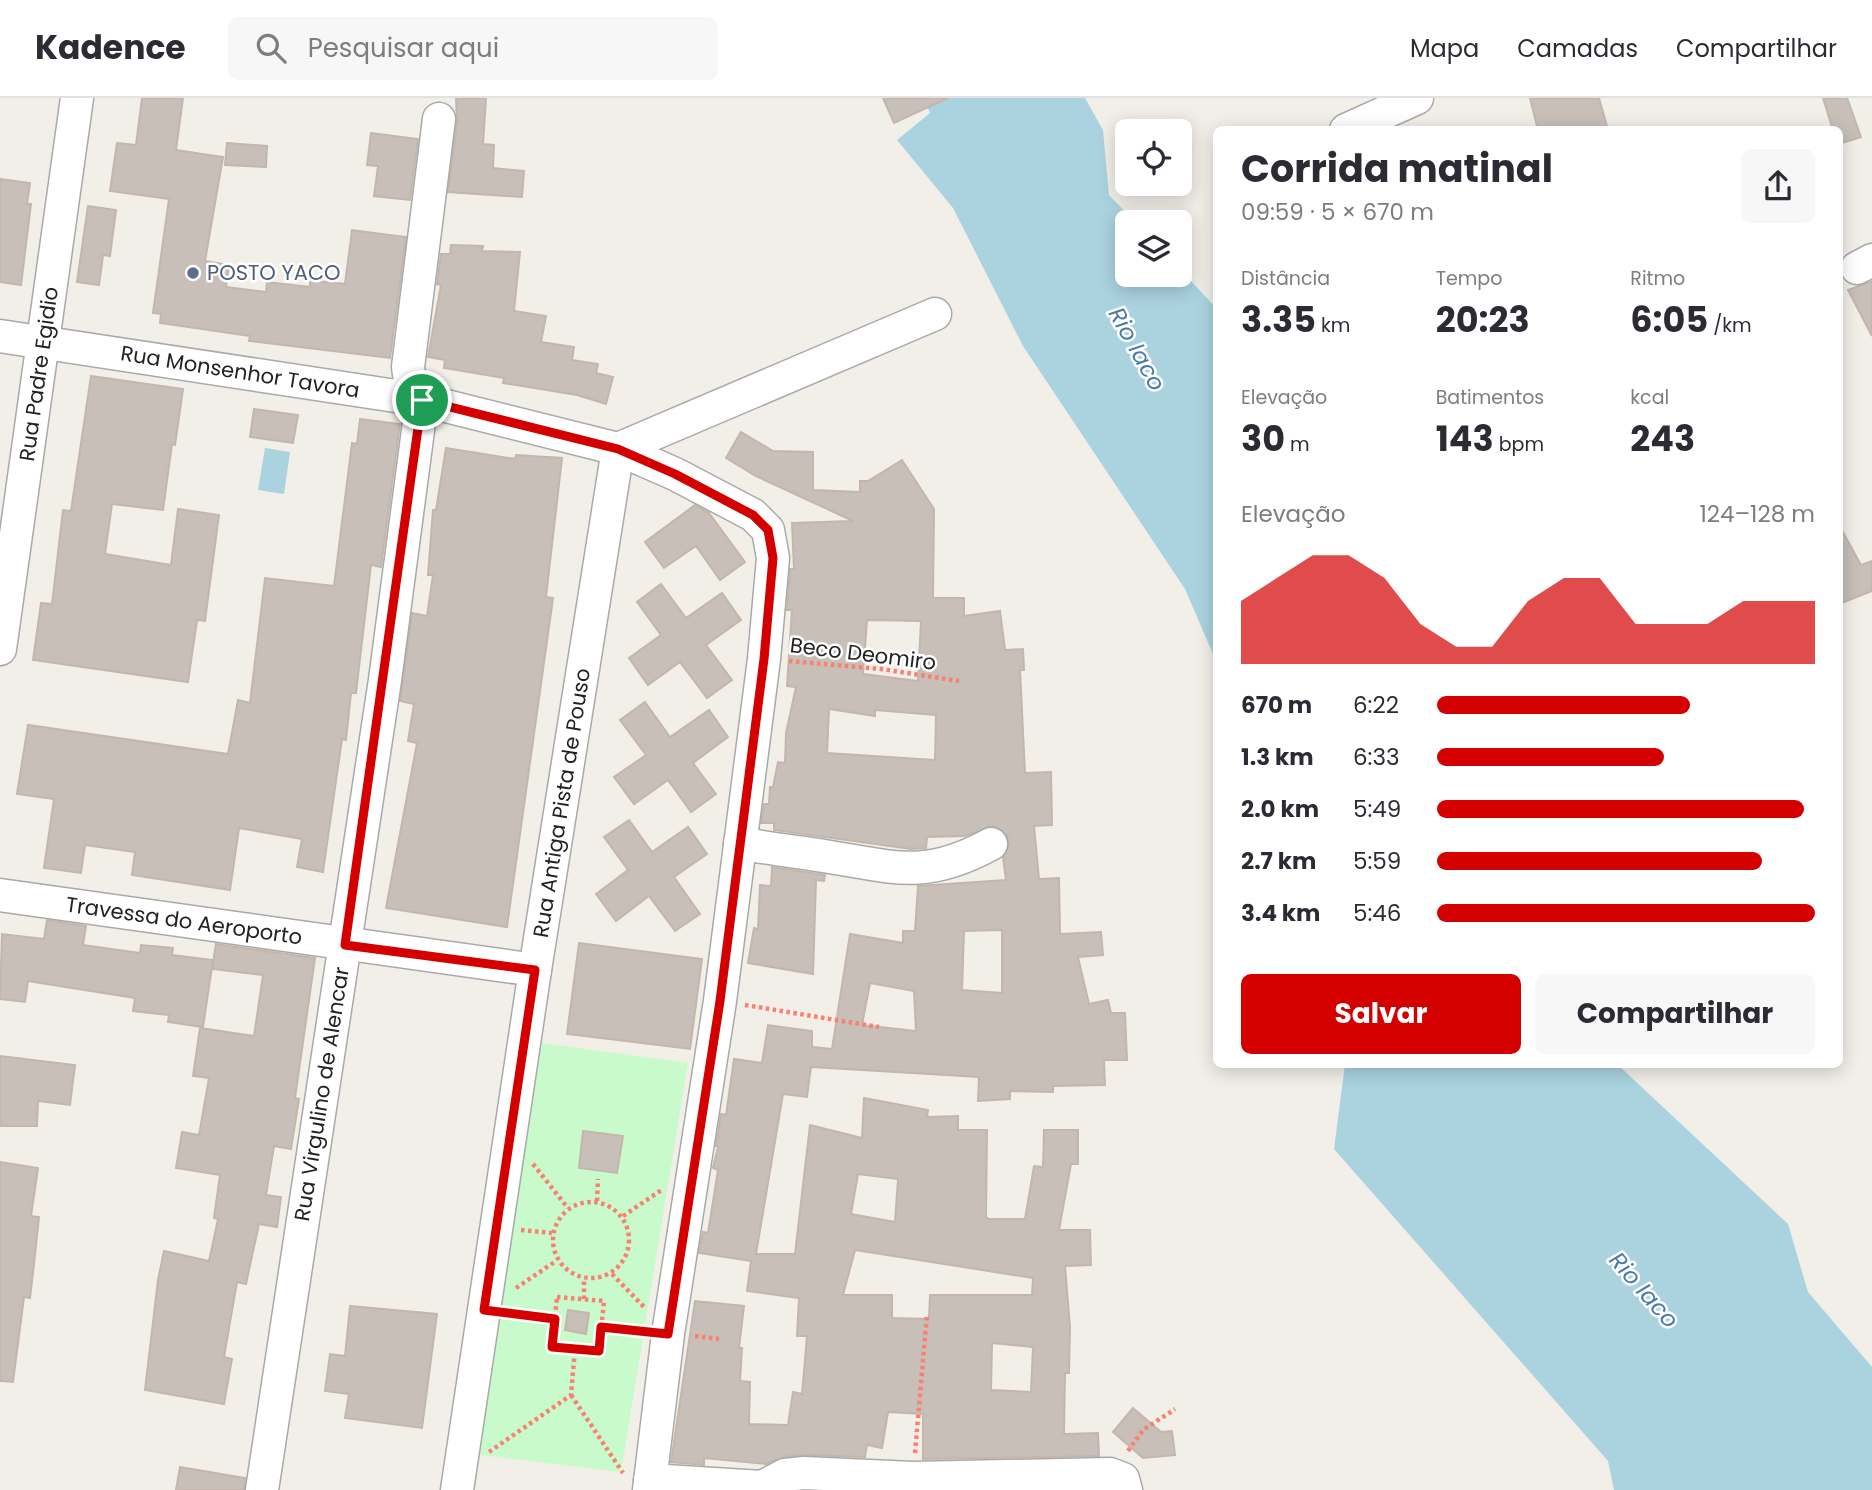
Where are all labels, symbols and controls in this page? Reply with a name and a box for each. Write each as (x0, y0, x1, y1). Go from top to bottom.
search box (228, 17, 718, 80)
text: Kadence (35, 24, 186, 71)
icon: search (252, 29, 290, 67)
text: Pesquisar aqui (308, 30, 499, 66)
text: Mapa (1410, 32, 1479, 65)
text: Camadas (1517, 32, 1638, 65)
text: Compartilhar (1676, 32, 1837, 65)
map controls (1115, 119, 1192, 287)
button: locate (1115, 119, 1192, 196)
text: Corrida matinal (1241, 142, 1553, 195)
button: share (1741, 149, 1815, 223)
text: 09:59 · 5 × 670 m (1241, 196, 1434, 228)
button: layers (1115, 210, 1192, 287)
place label: POSTO YACO (207, 258, 341, 287)
marker: POSTO YACO (185, 265, 201, 281)
text: Distância (1241, 265, 1330, 292)
text: Tempo (1436, 265, 1502, 292)
text: Ritmo (1630, 265, 1685, 292)
street label: Rua Padre Egidio (12, 285, 65, 463)
text: 3.35 (1241, 295, 1316, 344)
text: 20:23 (1436, 295, 1530, 344)
text: 6:05 (1630, 295, 1708, 344)
water label: Rio Iaco (1101, 301, 1173, 397)
text: km (1316, 312, 1350, 339)
text: /km (1708, 312, 1752, 339)
street label: Rua Monsenhor Tavora (119, 338, 362, 405)
pin (392, 370, 452, 430)
icon: arrive (403, 381, 441, 419)
text: Elevação (1241, 384, 1327, 411)
text: Batimentos (1436, 384, 1544, 411)
text: kcal (1630, 384, 1669, 411)
text: 30 (1241, 414, 1285, 463)
text: 143 (1436, 414, 1494, 463)
text: 243 (1630, 414, 1695, 463)
text: m (1285, 431, 1310, 458)
text: bpm (1494, 431, 1544, 458)
text: Elevação (1241, 498, 1345, 530)
text: 124–128 m (1699, 498, 1815, 530)
street label: Beco Deomiro (788, 630, 938, 677)
street label: Rua Antiga Pista de Pouso (526, 666, 597, 940)
text: 670 m (1241, 689, 1312, 721)
text: 6:22 (1353, 689, 1399, 721)
text: 1.3 km (1241, 741, 1314, 773)
text: 6:33 (1353, 741, 1400, 773)
text: 2.0 km (1241, 793, 1319, 825)
text: 5:49 (1353, 793, 1401, 825)
text: 2.7 km (1241, 845, 1316, 877)
text: 5:59 (1353, 845, 1401, 877)
street label: Travessa do Aeroporto (64, 890, 304, 951)
text: 3.4 km (1241, 897, 1320, 929)
text: 5:46 (1353, 897, 1401, 929)
street label: Rua Virgulino de Alencar (287, 965, 356, 1223)
button: Salvar (1241, 974, 1521, 1054)
button: Compartilhar (1535, 974, 1815, 1054)
water label: Rio Iaco (1602, 1245, 1686, 1335)

